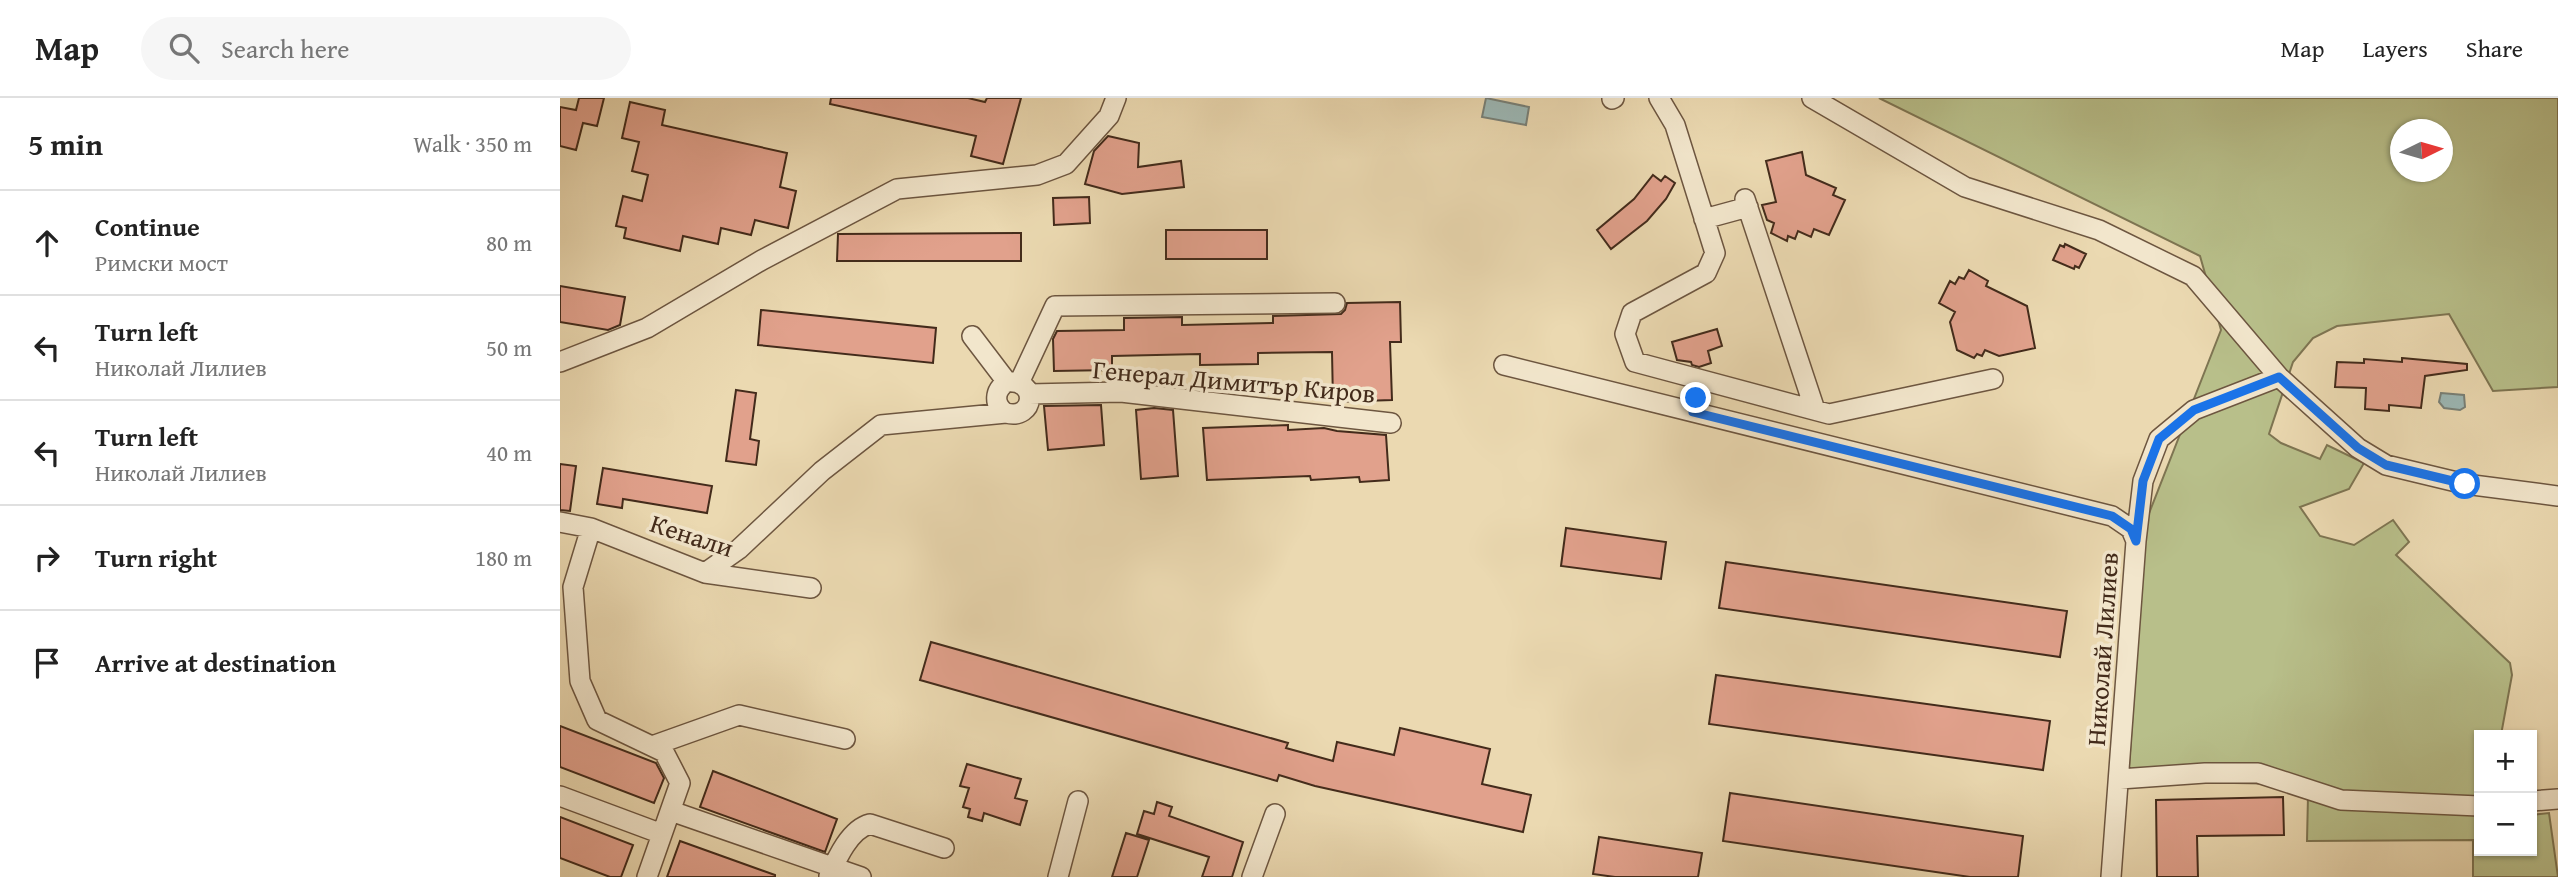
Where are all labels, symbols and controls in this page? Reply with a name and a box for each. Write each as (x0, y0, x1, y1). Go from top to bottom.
search box (141, 17, 631, 80)
text: Map (35, 24, 99, 72)
icon: search (165, 29, 203, 67)
text: Search here (221, 29, 349, 68)
text: Map (2281, 31, 2324, 66)
text: Layers (2362, 31, 2428, 66)
text: Share (2466, 31, 2523, 66)
north arrow (2390, 119, 2453, 182)
text: 5 min (28, 122, 103, 166)
text: Walk · 350 m (413, 127, 532, 160)
text: Continue (95, 207, 200, 246)
icon: ahead (28, 224, 66, 262)
text: 80 m (486, 226, 532, 259)
text: Римски мост (95, 246, 228, 279)
text: Turn left (95, 312, 198, 351)
icon: left (28, 329, 66, 367)
text: 50 m (486, 331, 532, 364)
street label: Генерал Димитър Киров (1091, 349, 1377, 413)
text: Николай Лилиев (95, 351, 267, 384)
route end (1680, 382, 1711, 413)
text: Turn left (95, 417, 198, 456)
icon: left (28, 434, 66, 472)
text: 40 m (486, 436, 532, 469)
text: Николай Лилиев (95, 456, 267, 489)
route start (2449, 468, 2480, 499)
street label: Кенали (645, 503, 739, 567)
text: Turn right (95, 538, 217, 577)
icon: right (28, 539, 66, 577)
text: 180 m (475, 541, 532, 574)
street label: Николай Лилиев (2076, 551, 2128, 747)
text: Arrive at destination (95, 643, 336, 682)
icon: arrive (28, 644, 66, 682)
map controls (2474, 730, 2537, 856)
button: + (2474, 730, 2537, 793)
button: − (2474, 793, 2537, 856)

